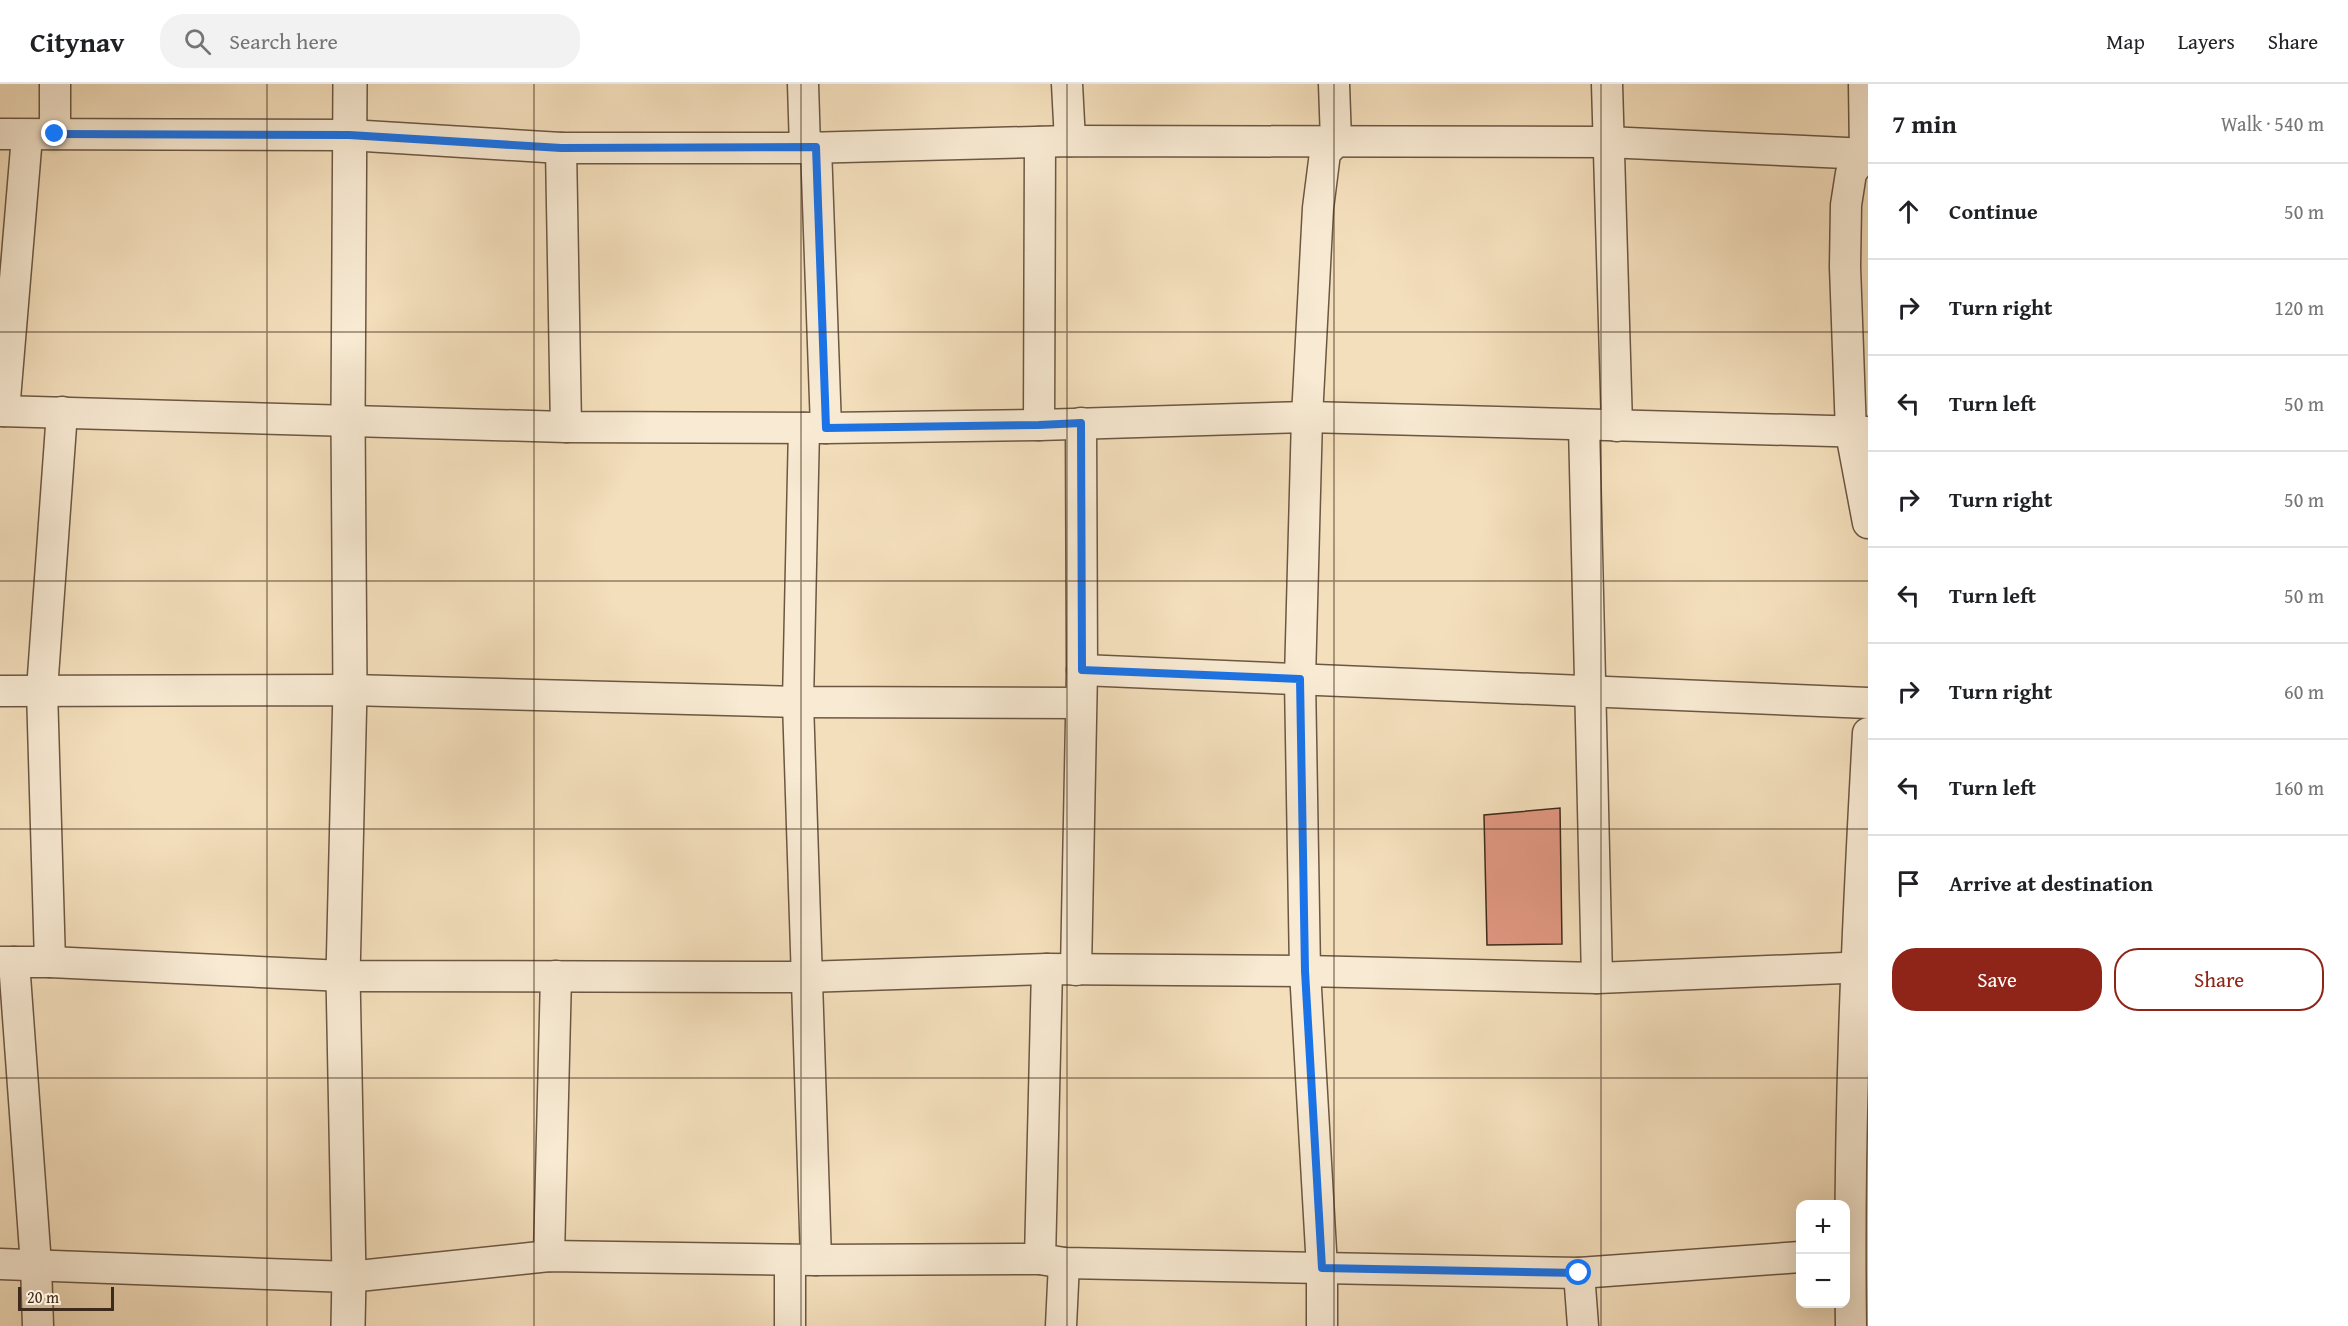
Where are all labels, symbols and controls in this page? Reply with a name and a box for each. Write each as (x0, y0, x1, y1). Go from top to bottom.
search box (160, 14, 580, 68)
text: Citynav (30, 21, 124, 62)
icon: search (181, 25, 214, 58)
text: Search here (229, 25, 338, 57)
text: Map (2106, 26, 2145, 57)
text: Layers (2178, 26, 2235, 57)
text: Share (2268, 26, 2318, 57)
text: 7 min (1892, 104, 1957, 143)
text: Walk · 540 m (2221, 109, 2324, 138)
route end (41, 120, 67, 146)
icon: ahead (1892, 195, 1925, 228)
text: Continue (1949, 195, 2038, 227)
text: 50 m (2284, 197, 2324, 226)
icon: right (1892, 291, 1925, 324)
text: Turn right (1949, 291, 2052, 323)
text: 120 m (2274, 293, 2324, 322)
icon: left (1892, 387, 1925, 420)
text: Turn left (1949, 387, 2036, 419)
text: 50 m (2284, 389, 2324, 418)
icon: right (1892, 483, 1925, 516)
text: Turn right (1949, 483, 2052, 515)
text: 50 m (2284, 485, 2324, 514)
icon: left (1892, 579, 1925, 612)
text: Turn left (1949, 579, 2036, 611)
text: 50 m (2284, 581, 2324, 610)
icon: right (1892, 675, 1925, 708)
text: Turn right (1949, 675, 2052, 707)
text: 60 m (2284, 677, 2324, 706)
icon: left (1892, 771, 1925, 804)
text: Turn left (1949, 771, 2036, 803)
text: 160 m (2274, 773, 2324, 802)
icon: arrive (1892, 867, 1925, 900)
text: Arrive at destination (1949, 867, 2153, 899)
button: Save (1892, 948, 2102, 1011)
button: Share (2114, 948, 2324, 1011)
map controls (1796, 1200, 1850, 1308)
button: + (1796, 1200, 1850, 1254)
button: − (1796, 1254, 1850, 1308)
route start (1565, 1259, 1591, 1285)
scale bar (18, 1284, 114, 1312)
text: 20 m (27, 1285, 59, 1309)

